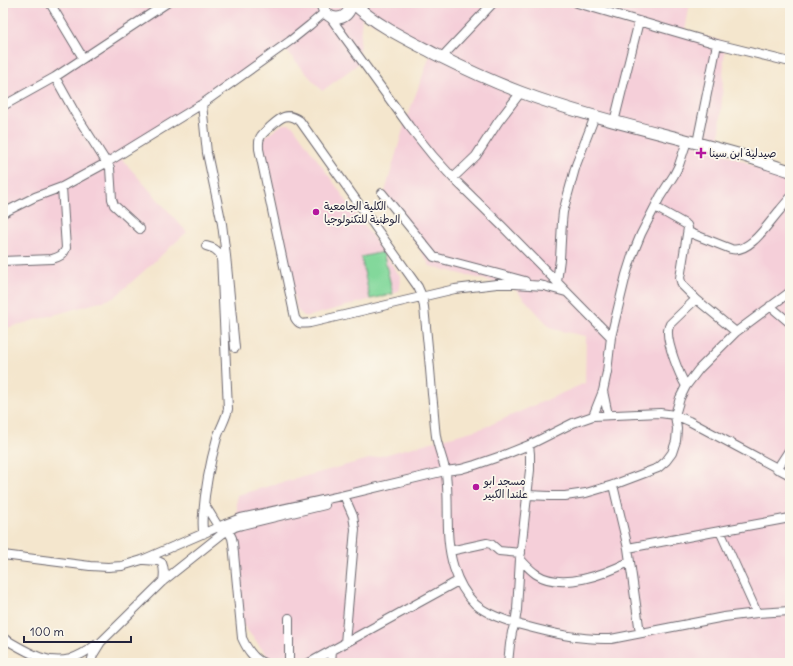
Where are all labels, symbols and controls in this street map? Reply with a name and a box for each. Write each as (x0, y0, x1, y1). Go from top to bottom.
place label: صيدلية ابن سينا (709, 146, 777, 161)
marker: صيدلية ابن سينا (696, 148, 706, 158)
place label: الكلية الجامعية الوطنية للتكنولوجيا (324, 199, 400, 227)
marker: الكلية الجامعية الوطنية للتكنولوجيا (311, 207, 321, 217)
place label: مسجد ابو علندا الكبير (483, 474, 528, 502)
marker: مسجد ابو علندا الكبير (471, 482, 481, 492)
scale bar (24, 618, 131, 644)
text: 100 m (30, 624, 64, 639)

